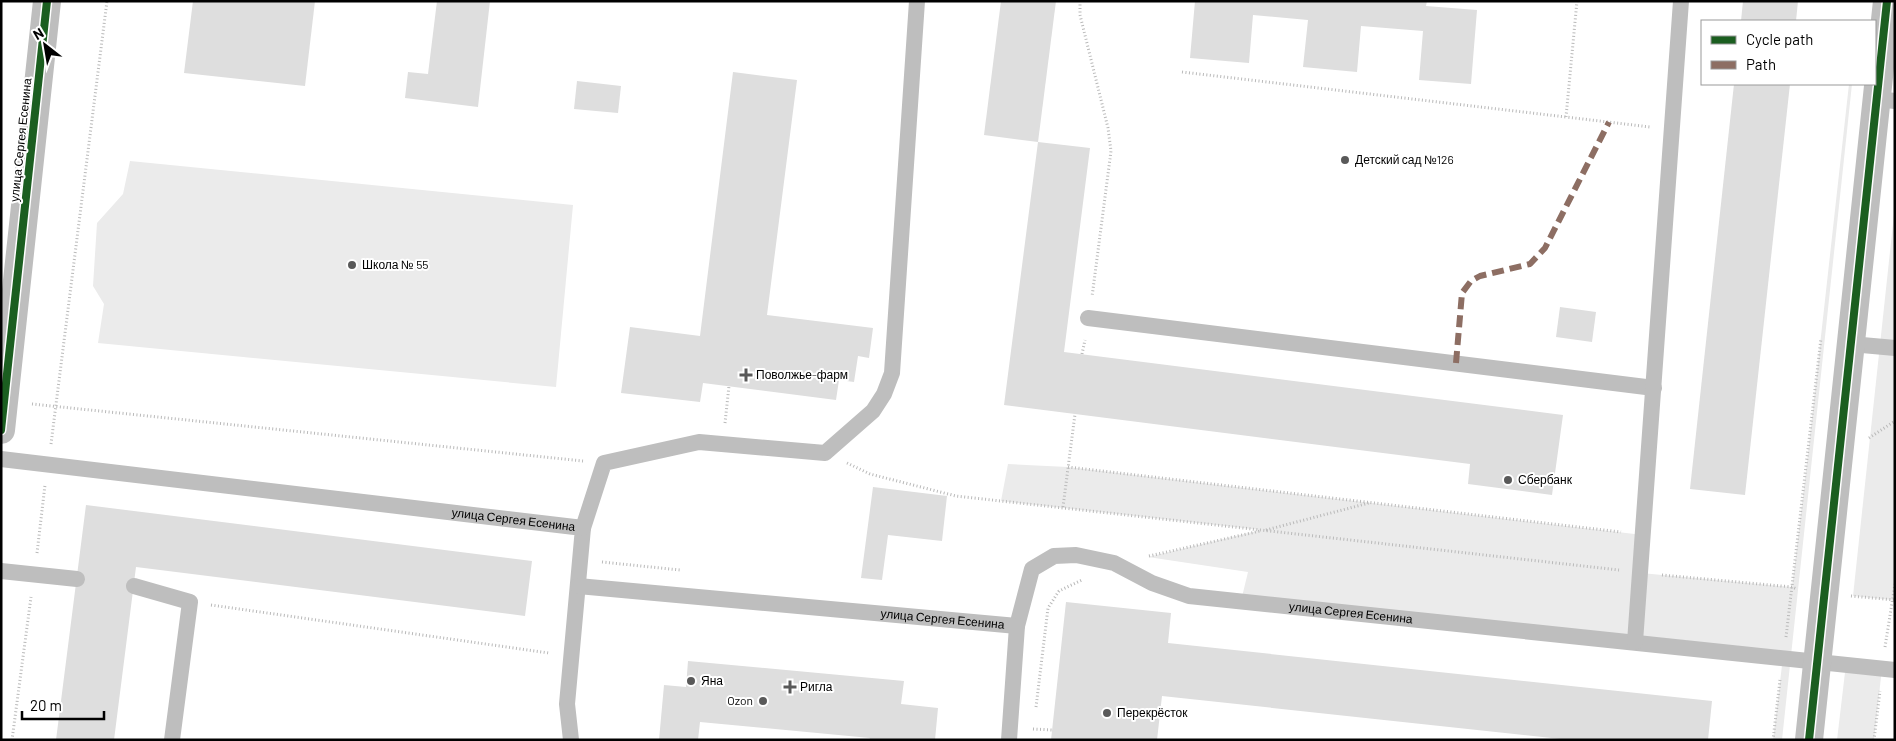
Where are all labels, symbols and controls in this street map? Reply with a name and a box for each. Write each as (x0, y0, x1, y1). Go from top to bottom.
north arrow (20, 20, 70, 70)
legend (1701, 20, 1876, 85)
text: N (30, 24, 46, 43)
text: Cycle path (1746, 30, 1813, 48)
text: Path (1746, 55, 1776, 73)
street label: улица Сергея Есенина (7, 77, 34, 203)
place label: Детский сад №126 (1355, 152, 1454, 167)
marker: Детский сад №126 (1339, 154, 1351, 166)
place label: Школа № 55 (362, 257, 428, 271)
marker: Школа № 55 (346, 259, 358, 271)
place label: Поволжье-фарм (756, 367, 848, 382)
marker: Поволжье-фарм (740, 369, 752, 381)
place label: Сбербанк (1518, 472, 1573, 487)
marker: Сбербанк (1502, 474, 1514, 486)
street label: улица Сергея Есенина (451, 504, 576, 533)
street label: улица Сергея Есенина (1288, 599, 1414, 625)
street label: улица Сергея Есенина (880, 606, 1005, 631)
place label: Яна (701, 673, 723, 687)
marker: Яна (685, 675, 697, 687)
place label: Ригла (800, 679, 833, 693)
marker: Ригла (784, 681, 796, 693)
scale bar (22, 688, 105, 720)
place label: Ozon (727, 693, 753, 707)
marker: Ozon (757, 695, 769, 707)
text: 20 m (30, 696, 62, 714)
place label: Перекрёсток (1117, 705, 1188, 720)
marker: Перекрёсток (1101, 707, 1113, 719)

